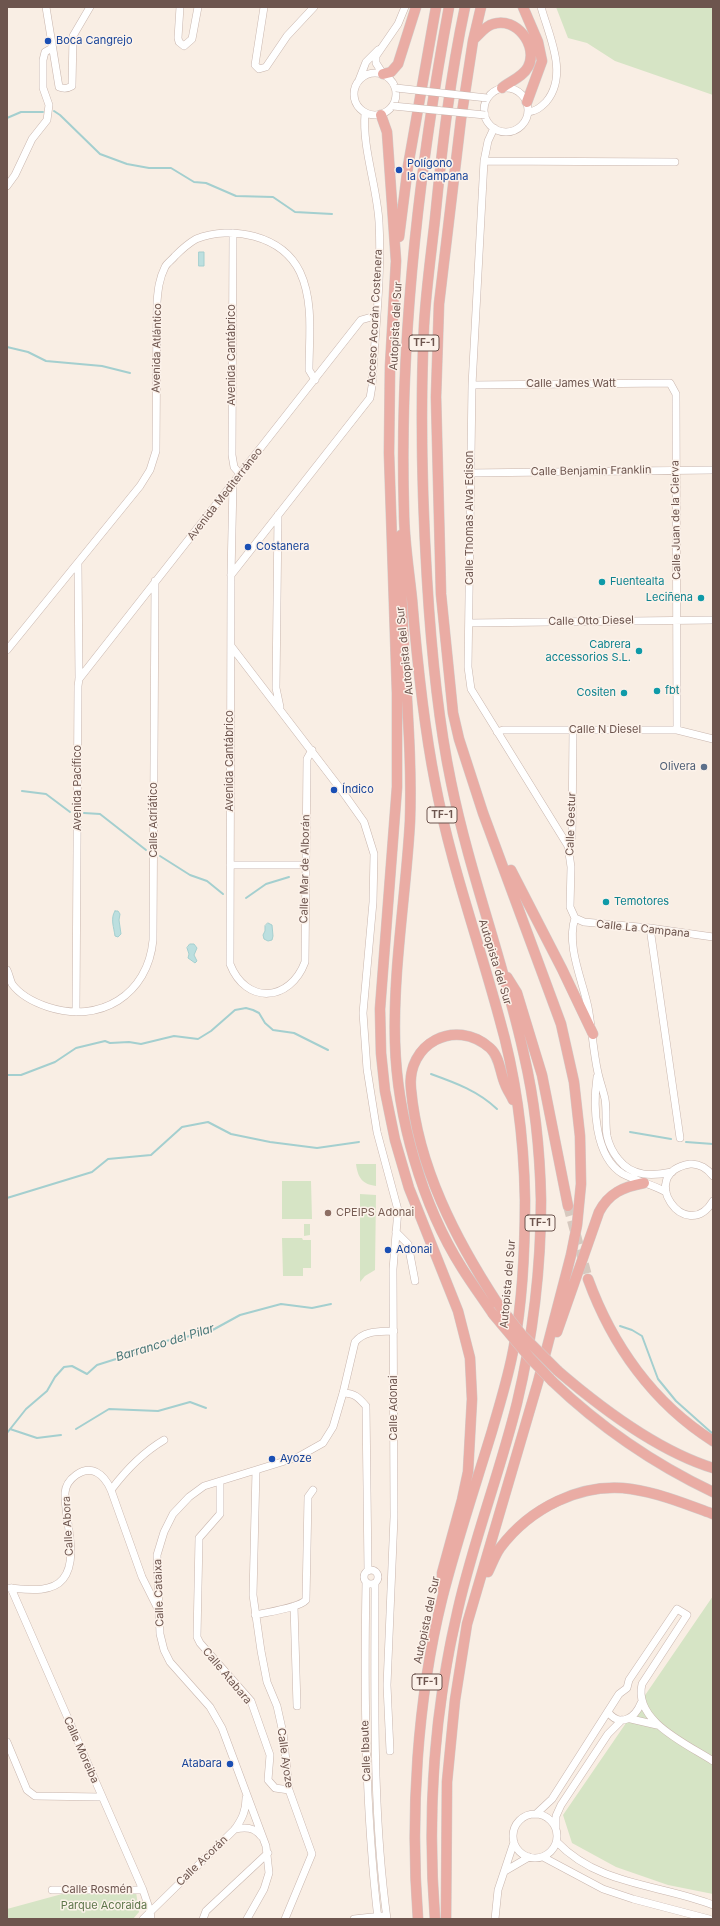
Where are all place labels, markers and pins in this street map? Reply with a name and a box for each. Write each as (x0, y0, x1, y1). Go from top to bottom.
place label: Boca Cangrejo (56, 34, 133, 48)
marker: Boca Cangrejo (43, 36, 53, 46)
place label: Polígono la Campana (407, 157, 468, 183)
marker: Polígono la Campana (394, 165, 404, 175)
place label: Costanera (256, 540, 309, 554)
marker: Costanera (243, 542, 253, 552)
place label: Fuentealta (610, 575, 664, 589)
marker: Fuentealta (597, 577, 607, 587)
place label: Leciñena (646, 591, 693, 605)
marker: Leciñena (696, 593, 706, 603)
place label: Cabrera accessorios S.L. (546, 638, 631, 664)
marker: Cabrera accessorios S.L. (634, 646, 644, 656)
place label: fbt (665, 684, 679, 698)
place label: Cositen (576, 686, 616, 700)
marker: fbt (652, 686, 662, 696)
marker: Cositen (619, 688, 629, 698)
place label: Olivera (660, 760, 696, 774)
marker: Olivera (699, 762, 709, 772)
place label: Índico (342, 783, 374, 797)
marker: Índico (329, 785, 339, 795)
place label: Temotores (614, 895, 669, 909)
marker: Temotores (601, 897, 611, 907)
place label: CPEIPS Adonai (336, 1206, 414, 1220)
marker: CPEIPS Adonai (323, 1208, 333, 1218)
place label: Adonai (396, 1243, 432, 1257)
marker: Adonai (383, 1245, 393, 1255)
place label: Ayoze (280, 1452, 312, 1466)
marker: Ayoze (267, 1454, 277, 1464)
place label: Atabara (181, 1757, 222, 1771)
marker: Atabara (225, 1759, 235, 1769)

